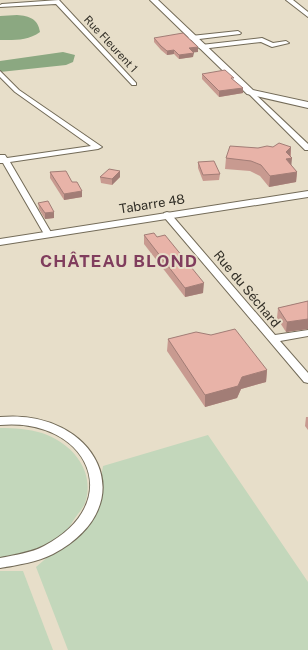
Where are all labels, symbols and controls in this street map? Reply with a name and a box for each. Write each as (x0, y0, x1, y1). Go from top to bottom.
street label: Rue Fleurent 1 (82, 13, 140, 75)
street label: Tabarre 48 (118, 191, 186, 217)
street label: Rue du Séchard (211, 248, 283, 330)
district label: CHÂTEAU BLOND (40, 251, 198, 271)

